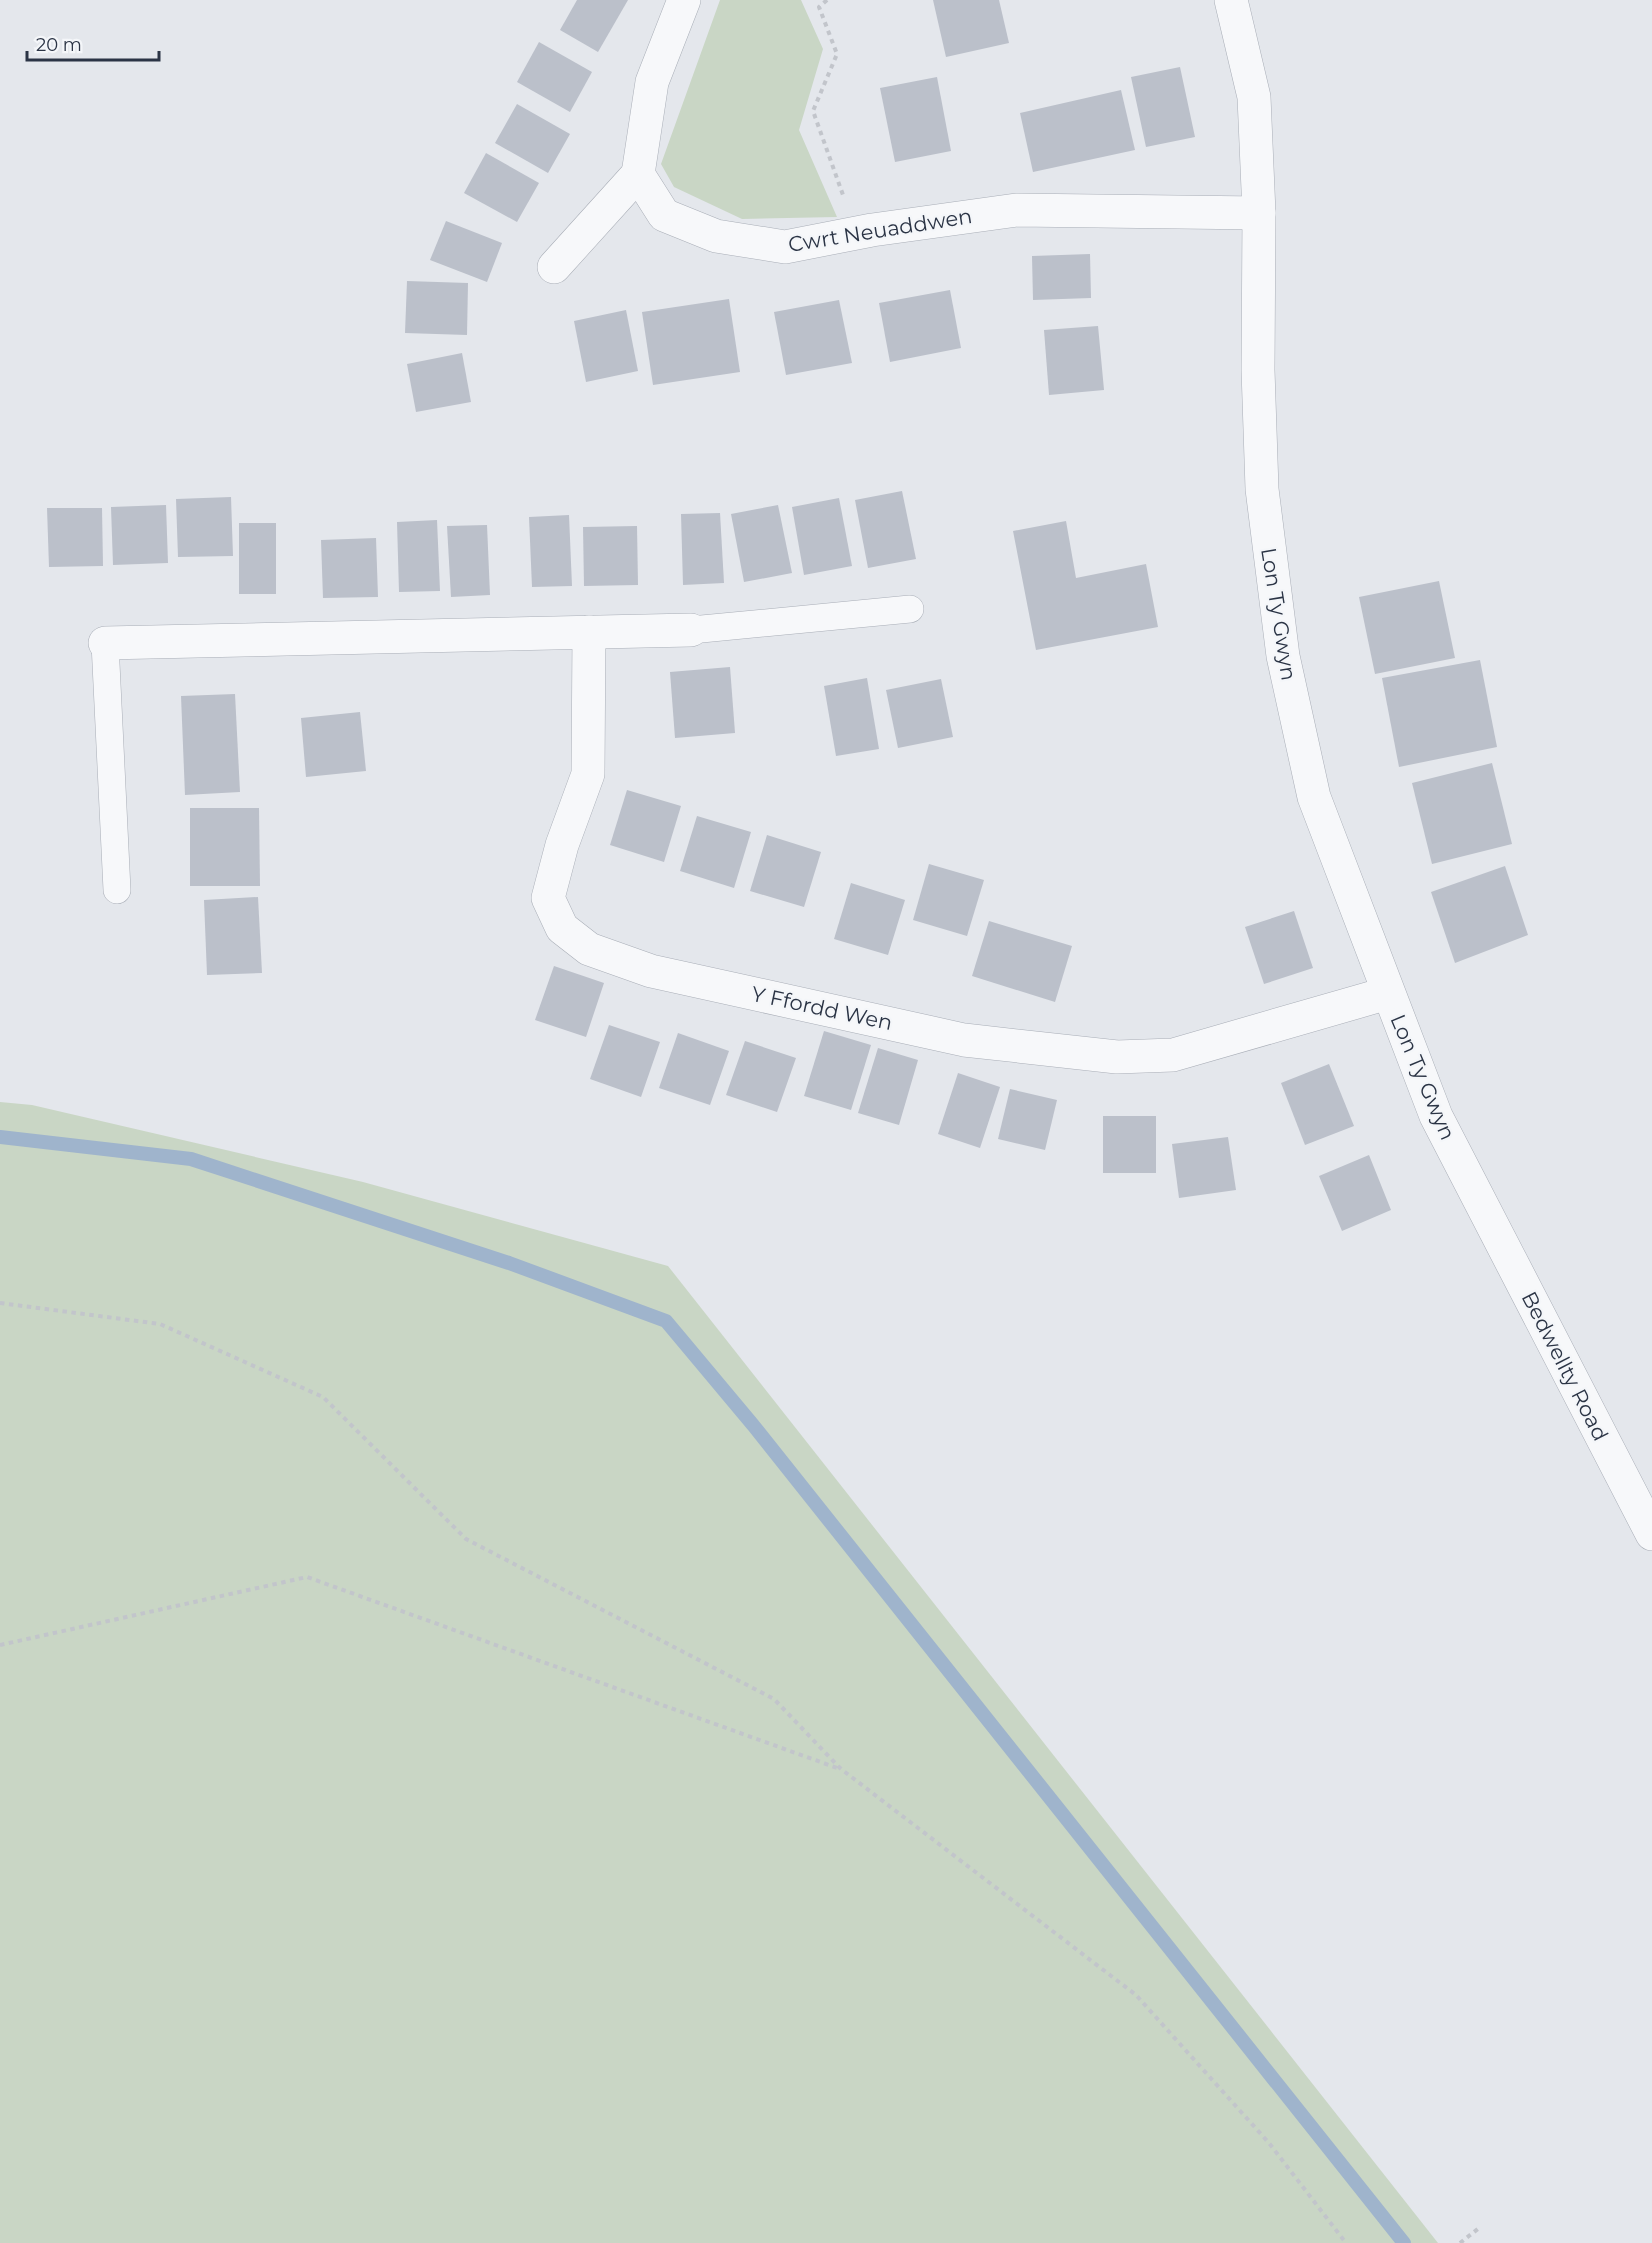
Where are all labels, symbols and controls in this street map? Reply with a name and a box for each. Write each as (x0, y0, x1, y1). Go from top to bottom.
scale bar (27, 24, 159, 62)
text: 20 m (36, 34, 82, 56)
street label: Cwrt Neuaddwen (786, 203, 974, 257)
street label: Lon Ty Gwyn (1256, 546, 1302, 682)
street label: Y Ffordd Wen (749, 981, 895, 1035)
street label: Lon Ty Gwyn (1385, 1010, 1461, 1144)
street label: Bedwellty Road (1517, 1287, 1613, 1445)

